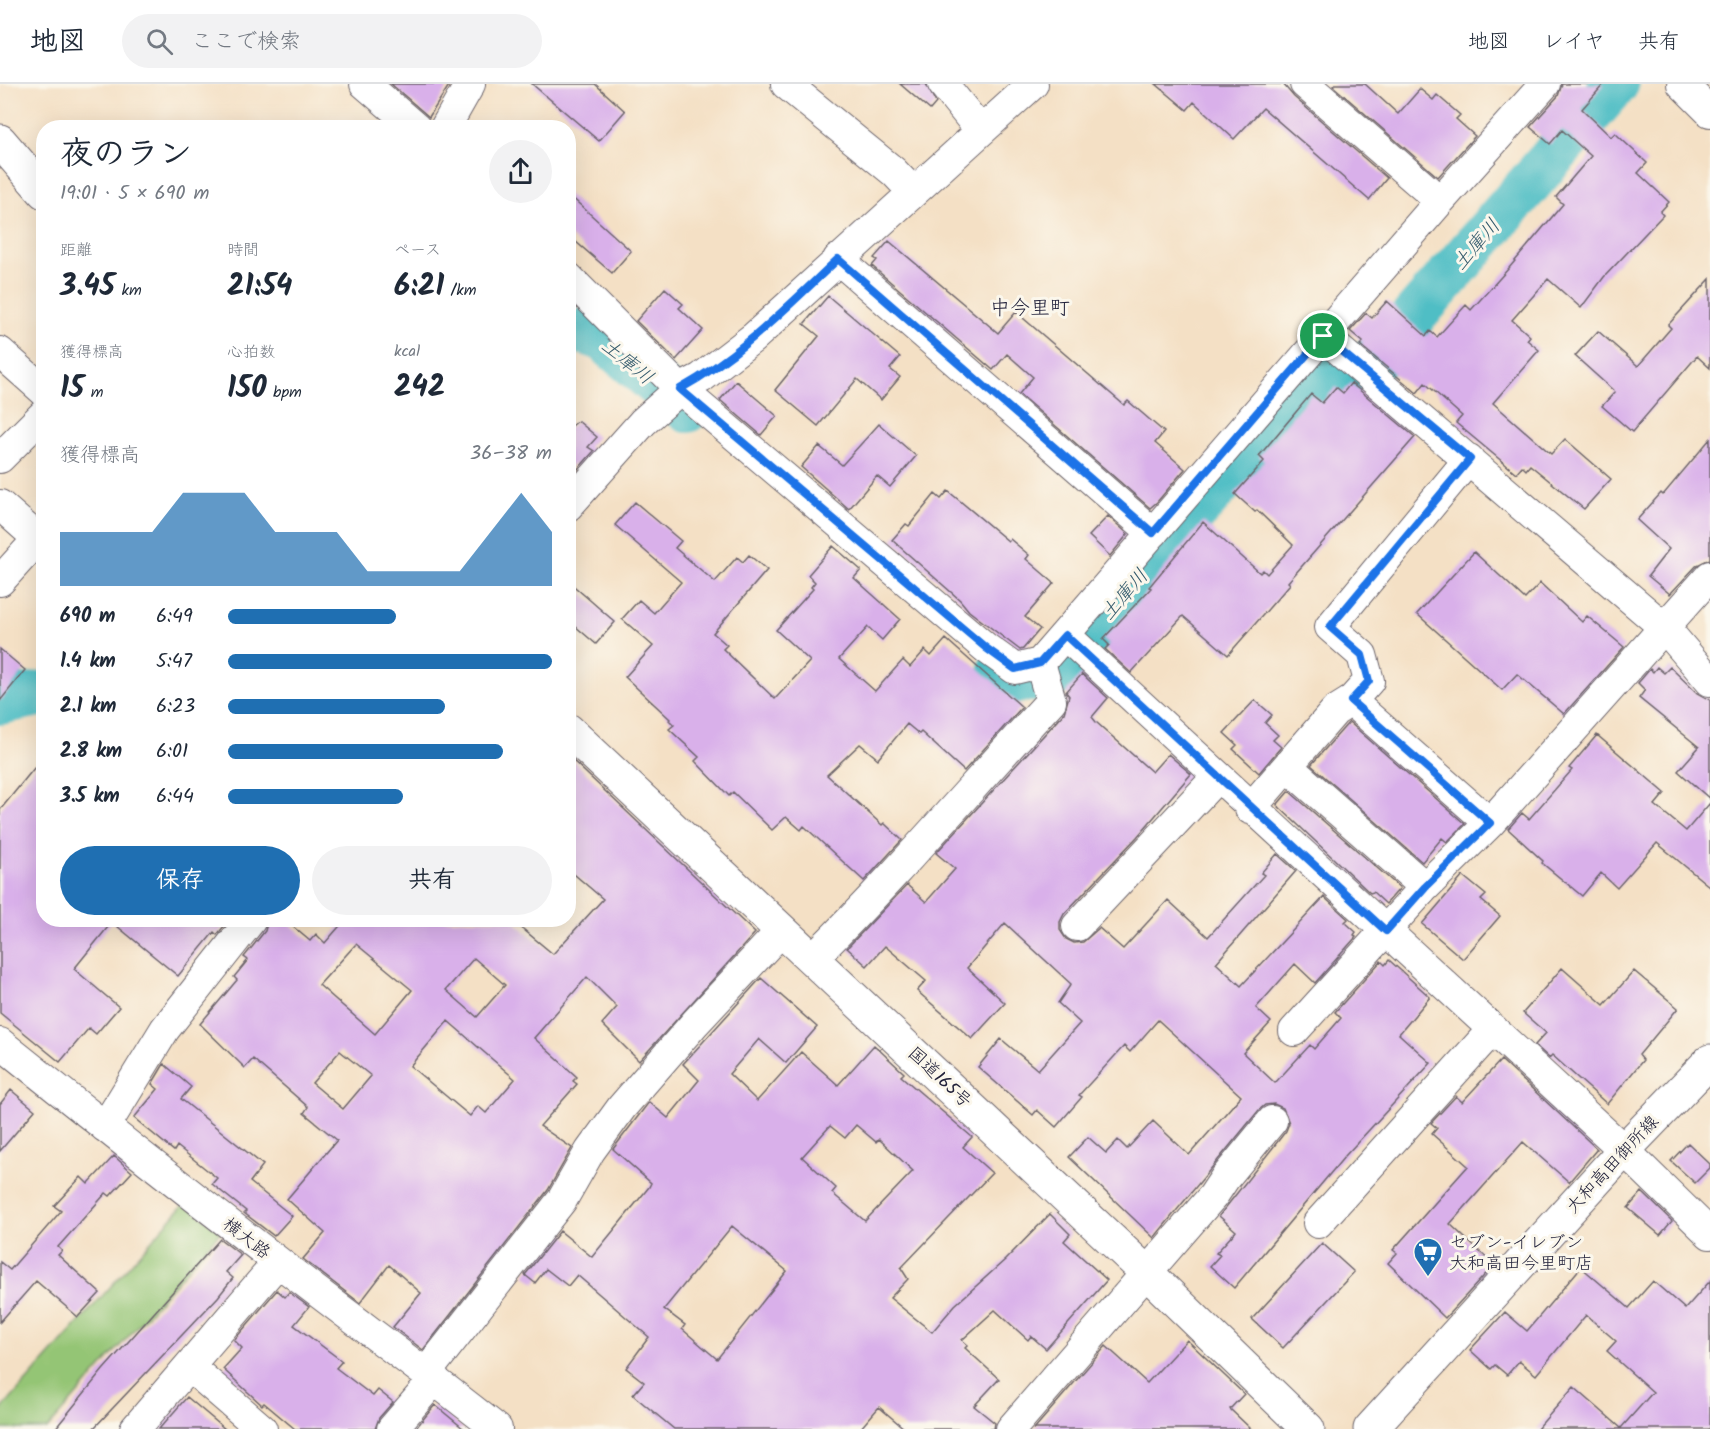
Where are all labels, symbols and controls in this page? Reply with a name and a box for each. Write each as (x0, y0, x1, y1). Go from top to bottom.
search box (122, 14, 542, 68)
text: 地図 (30, 20, 86, 65)
icon: search (143, 25, 176, 58)
text: ここで検索 (191, 25, 301, 60)
text: 地図 (1468, 26, 1510, 59)
text: レイヤ (1543, 26, 1605, 59)
text: 共有 (1638, 26, 1680, 59)
text: 夜のラン (60, 129, 192, 182)
button: share (489, 140, 552, 203)
text: 19:01 · 5 × 690 m (60, 178, 209, 210)
water label: 土庫川 (1446, 212, 1509, 278)
text: 距離 (60, 238, 92, 263)
text: 時間 (227, 238, 259, 263)
text: ペース (394, 238, 441, 263)
text: 3.45 (60, 263, 115, 311)
text: 21:54 (227, 263, 292, 311)
text: 6:21 (394, 263, 444, 311)
text: km (115, 278, 142, 303)
text: /km (444, 278, 477, 303)
district label: 中今里町 (990, 293, 1070, 325)
pin (1297, 310, 1348, 361)
icon: arrive (1306, 319, 1339, 352)
water label: 土庫川 (593, 331, 660, 394)
text: kcal (394, 339, 420, 364)
text: 獲得標高 (60, 340, 124, 365)
text: 心拍数 (227, 340, 275, 365)
text: 242 (394, 364, 445, 412)
text: 15 (60, 365, 84, 413)
text: 150 (227, 365, 267, 413)
text: m (84, 380, 103, 405)
text: bpm (267, 380, 302, 405)
text: 36–38 m (470, 438, 552, 470)
text: 獲得標高 (60, 440, 140, 472)
water label: 土庫川 (1094, 562, 1157, 628)
text: 690 m (60, 601, 115, 633)
text: 6:49 (156, 601, 193, 633)
text: 1.4 km (60, 646, 116, 678)
text: 5:47 (156, 646, 192, 678)
text: 2.1 km (60, 691, 116, 723)
text: 6:23 (156, 691, 195, 723)
text: 2.8 km (60, 736, 122, 768)
text: 6:01 (156, 736, 188, 768)
text: 3.5 km (60, 781, 120, 813)
text: 6:44 (156, 781, 194, 813)
button: 保存 (60, 846, 300, 915)
button: 共有 (312, 846, 552, 915)
street label: 国道165号 (900, 1040, 978, 1116)
street label: 大和高田御所線 (1560, 1109, 1667, 1221)
street label: 横大路 (216, 1211, 276, 1267)
place label: セブン-イレブン 大和高田今里町店 (1449, 1229, 1593, 1279)
supermarket icon: セブン-イレブン 大和高田今里町店 (1412, 1236, 1444, 1278)

